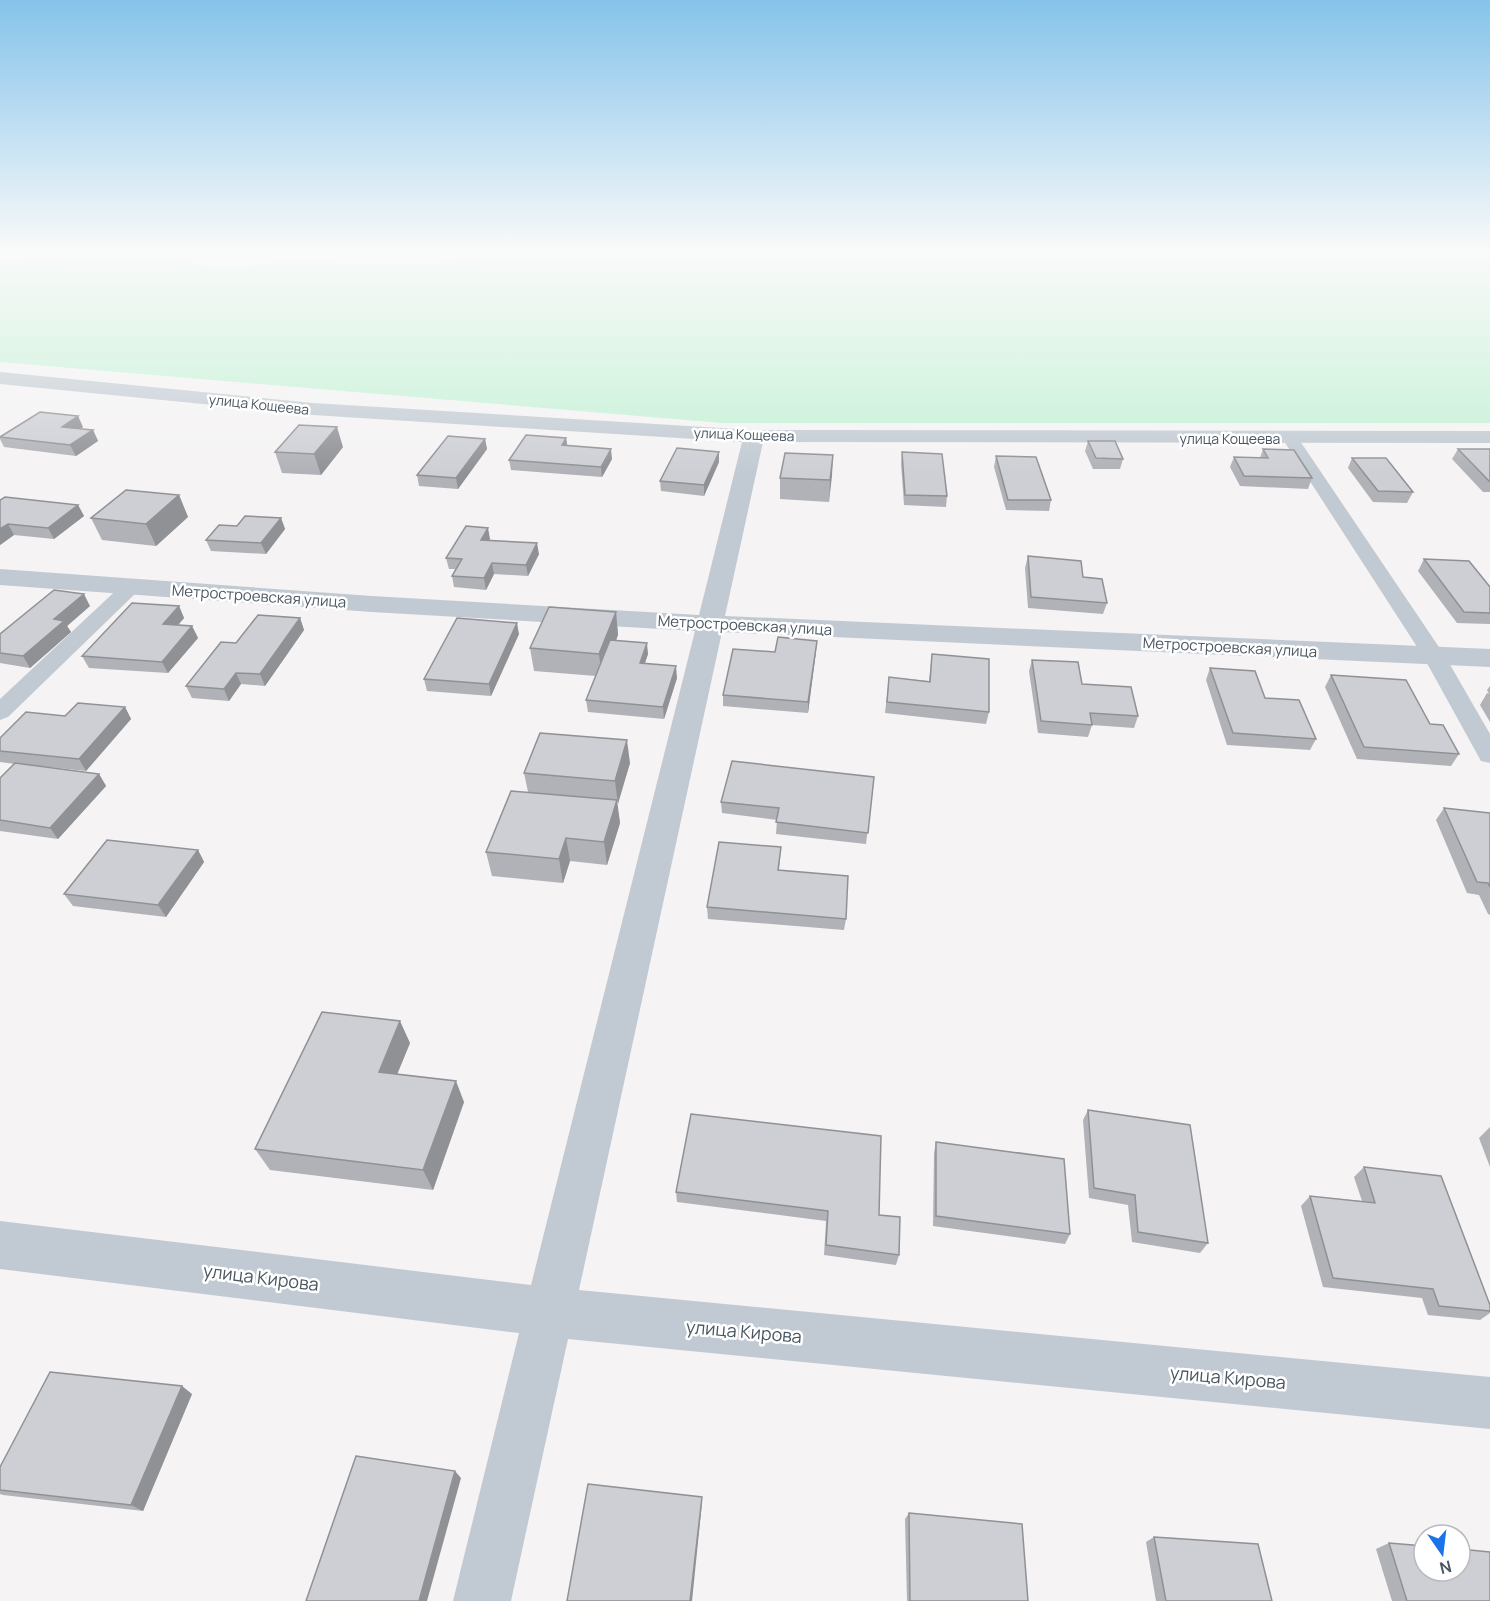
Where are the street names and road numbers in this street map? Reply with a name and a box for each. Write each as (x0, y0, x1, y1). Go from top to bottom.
street label: улица Кощеева (208, 389, 310, 419)
street label: улица Кощеева (693, 423, 795, 445)
street label: улица Кощеева (1180, 429, 1280, 448)
street label: Метростроевская улица (171, 579, 347, 613)
street label: Метростроевская улица (657, 610, 833, 640)
street label: Метростроевская улица (1142, 632, 1318, 662)
street label: улица Кирова (202, 1258, 320, 1296)
street label: улица Кирова (685, 1314, 803, 1348)
street label: улица Кирова (1169, 1360, 1287, 1394)

